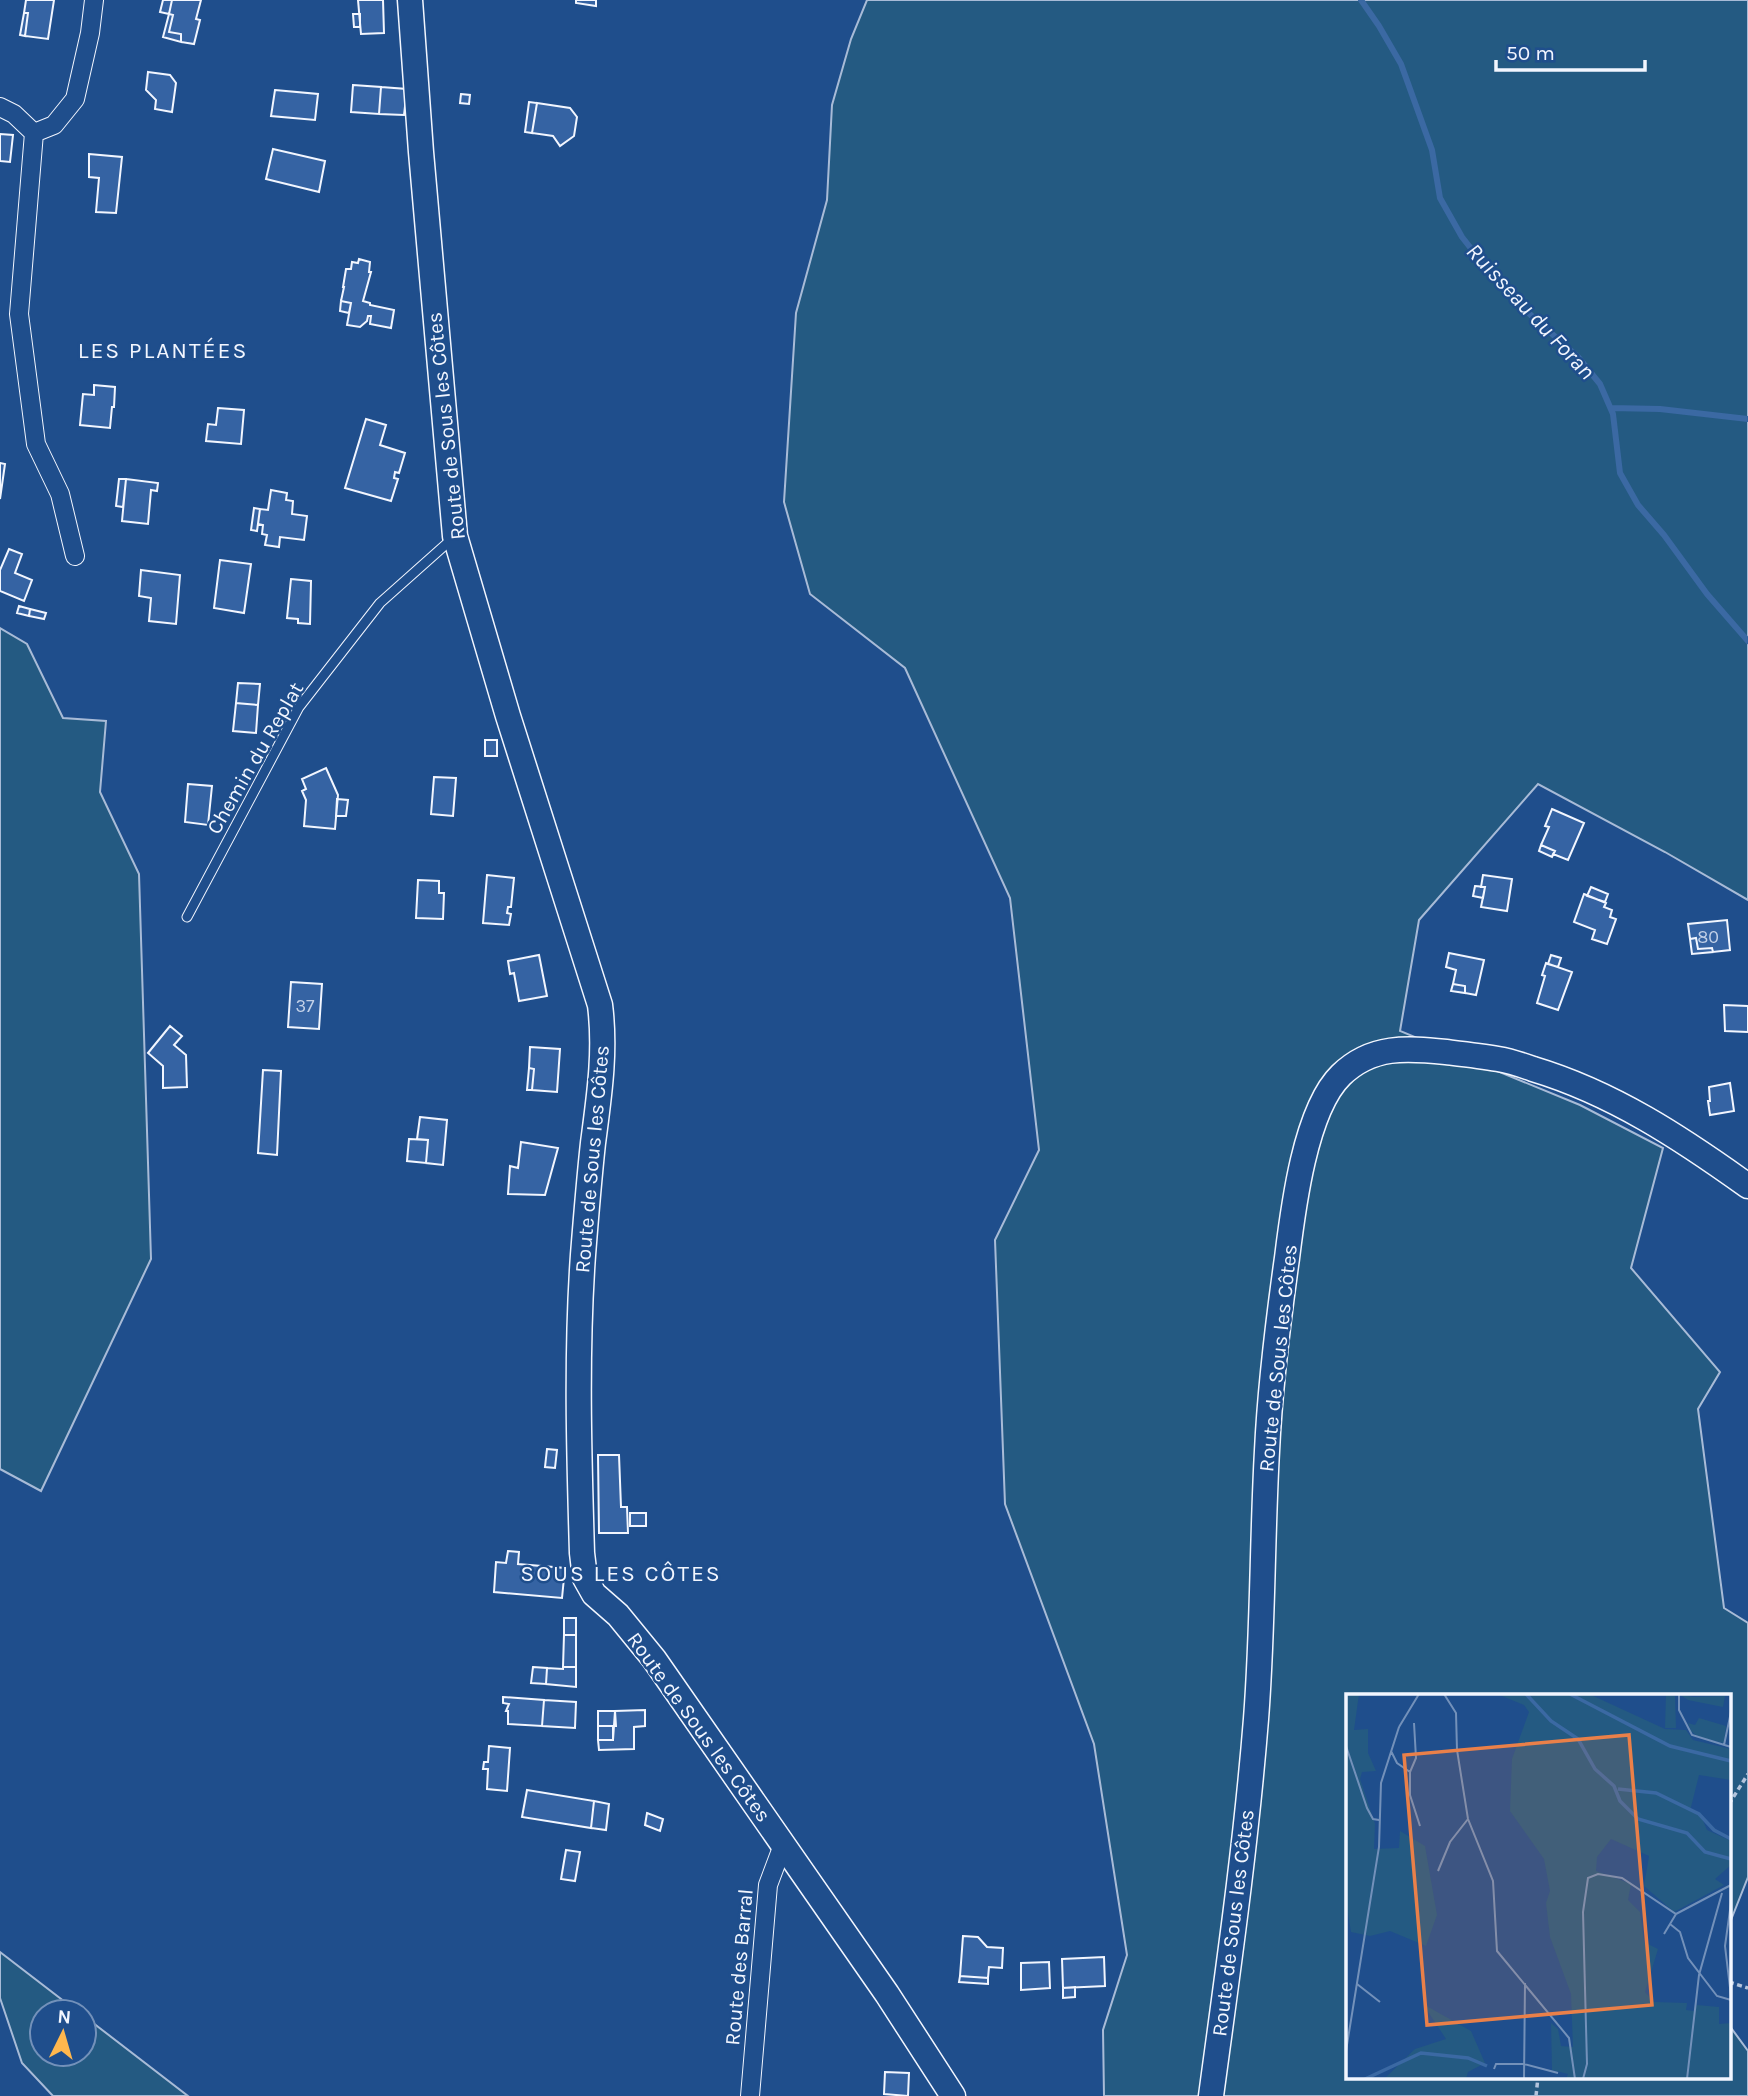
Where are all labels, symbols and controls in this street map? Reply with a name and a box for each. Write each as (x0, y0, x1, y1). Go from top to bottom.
scale bar (1496, 28, 1645, 72)
text: 50 m (1506, 41, 1555, 65)
water label: Ruisseau du Foran (1461, 238, 1601, 385)
street label: Route de Sous les Côtes (422, 311, 470, 541)
district label: LES PLANTÉES (78, 337, 248, 364)
street label: Chemin du Replat (202, 678, 308, 838)
house number: 80 (1697, 926, 1719, 948)
house number: 37 (295, 995, 315, 1017)
street label: Route de Sous les Côtes (570, 1044, 614, 1274)
street label: Route de Sous les Côtes (1254, 1243, 1302, 1473)
district label: SOUS LES CÔTES (520, 1560, 722, 1587)
street label: Route de Sous les Côtes (622, 1627, 776, 1827)
inset map (1346, 1694, 1730, 2078)
street label: Route de Sous les Côtes (1207, 1808, 1259, 2038)
street label: Route des Barral (720, 1888, 758, 2046)
north arrow (28, 1998, 98, 2068)
text: N (57, 2006, 72, 2029)

